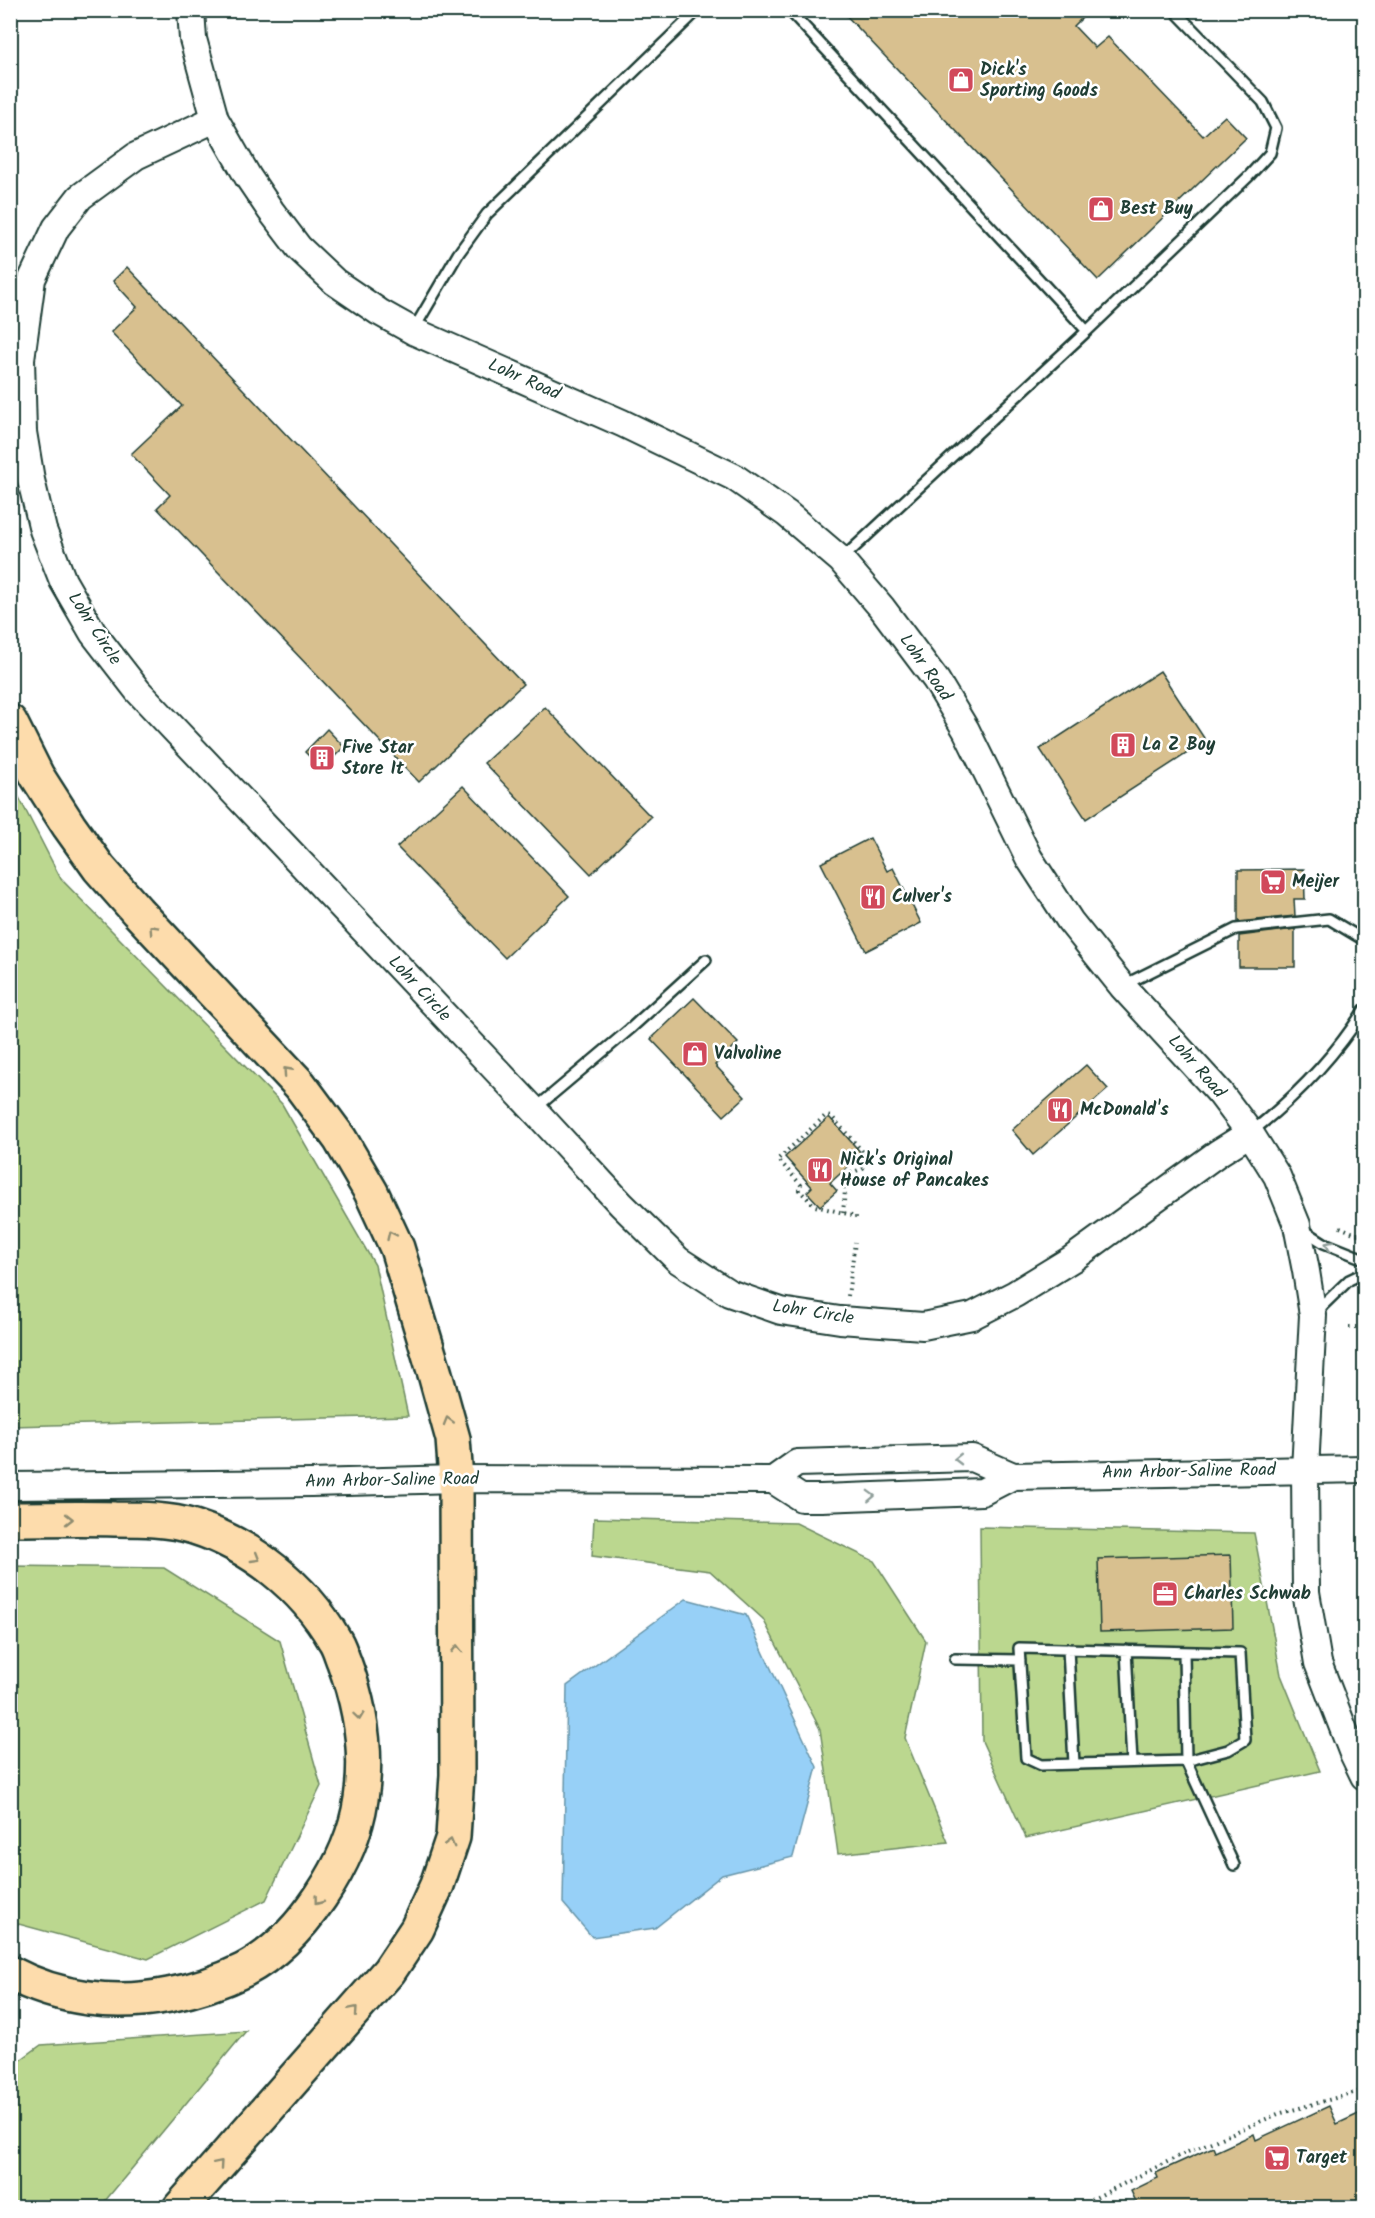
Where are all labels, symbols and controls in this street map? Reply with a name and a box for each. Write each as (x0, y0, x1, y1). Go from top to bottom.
place label: Dick's Sporting Goods (980, 56, 1099, 106)
shop icon: Dick's Sporting Goods (946, 65, 976, 95)
shop icon: Best Buy (1086, 194, 1116, 224)
place label: Best Buy (1120, 195, 1193, 224)
street label: Lohr Road (483, 351, 566, 409)
street label: Lohr Circle (59, 587, 129, 671)
street label: Lohr Road (891, 628, 960, 709)
building icon: La Z Boy (1108, 730, 1138, 760)
place label: La Z Boy (1142, 731, 1216, 760)
place label: Five Star Store It (342, 734, 415, 784)
building icon: Five Star Store It (307, 743, 337, 773)
supermarket icon: Meijer (1258, 867, 1288, 897)
place label: Meijer (1292, 868, 1341, 897)
restaurant icon: Culver's (858, 882, 888, 912)
place label: Culver's (892, 883, 952, 912)
one-way arrow (149, 925, 160, 935)
street label: Lohr Circle (380, 949, 458, 1029)
street label: Lohr Road (1160, 1028, 1233, 1106)
shop icon: Valvoline (680, 1039, 710, 1069)
place label: Valvoline (714, 1040, 782, 1069)
one-way arrow (283, 1067, 294, 1078)
restaurant icon: McDonald's (1045, 1095, 1075, 1125)
place label: McDonald's (1080, 1096, 1169, 1125)
place label: Nick's Original House of Pancakes (840, 1146, 989, 1196)
restaurant icon: Nick's Original House of Pancakes (805, 1155, 835, 1185)
one-way arrow (386, 1230, 398, 1241)
one-way arrow (1325, 1240, 1336, 1252)
street label: Lohr Circle (770, 1292, 856, 1334)
one-way arrow (443, 1416, 455, 1427)
one-way arrow (953, 1452, 962, 1465)
street label: Ann Arbor-Saline Road (1102, 1456, 1277, 1488)
street label: Ann Arbor-Saline Road (305, 1465, 480, 1497)
one-way arrow (867, 1490, 876, 1503)
one-way arrow (64, 1512, 73, 1525)
one-way arrow (250, 1550, 260, 1562)
office icon: Charles Schwab (1150, 1579, 1180, 1609)
place label: Charles Schwab (1184, 1580, 1311, 1609)
one-way arrow (451, 1644, 463, 1653)
one-way arrow (352, 1711, 364, 1721)
one-way arrow (443, 1838, 456, 1848)
one-way arrow (314, 1894, 325, 1905)
one-way arrow (347, 2006, 358, 2017)
supermarket icon: Target (1262, 2143, 1292, 2173)
place label: Target (1296, 2144, 1348, 2173)
one-way arrow (212, 2160, 223, 2170)

